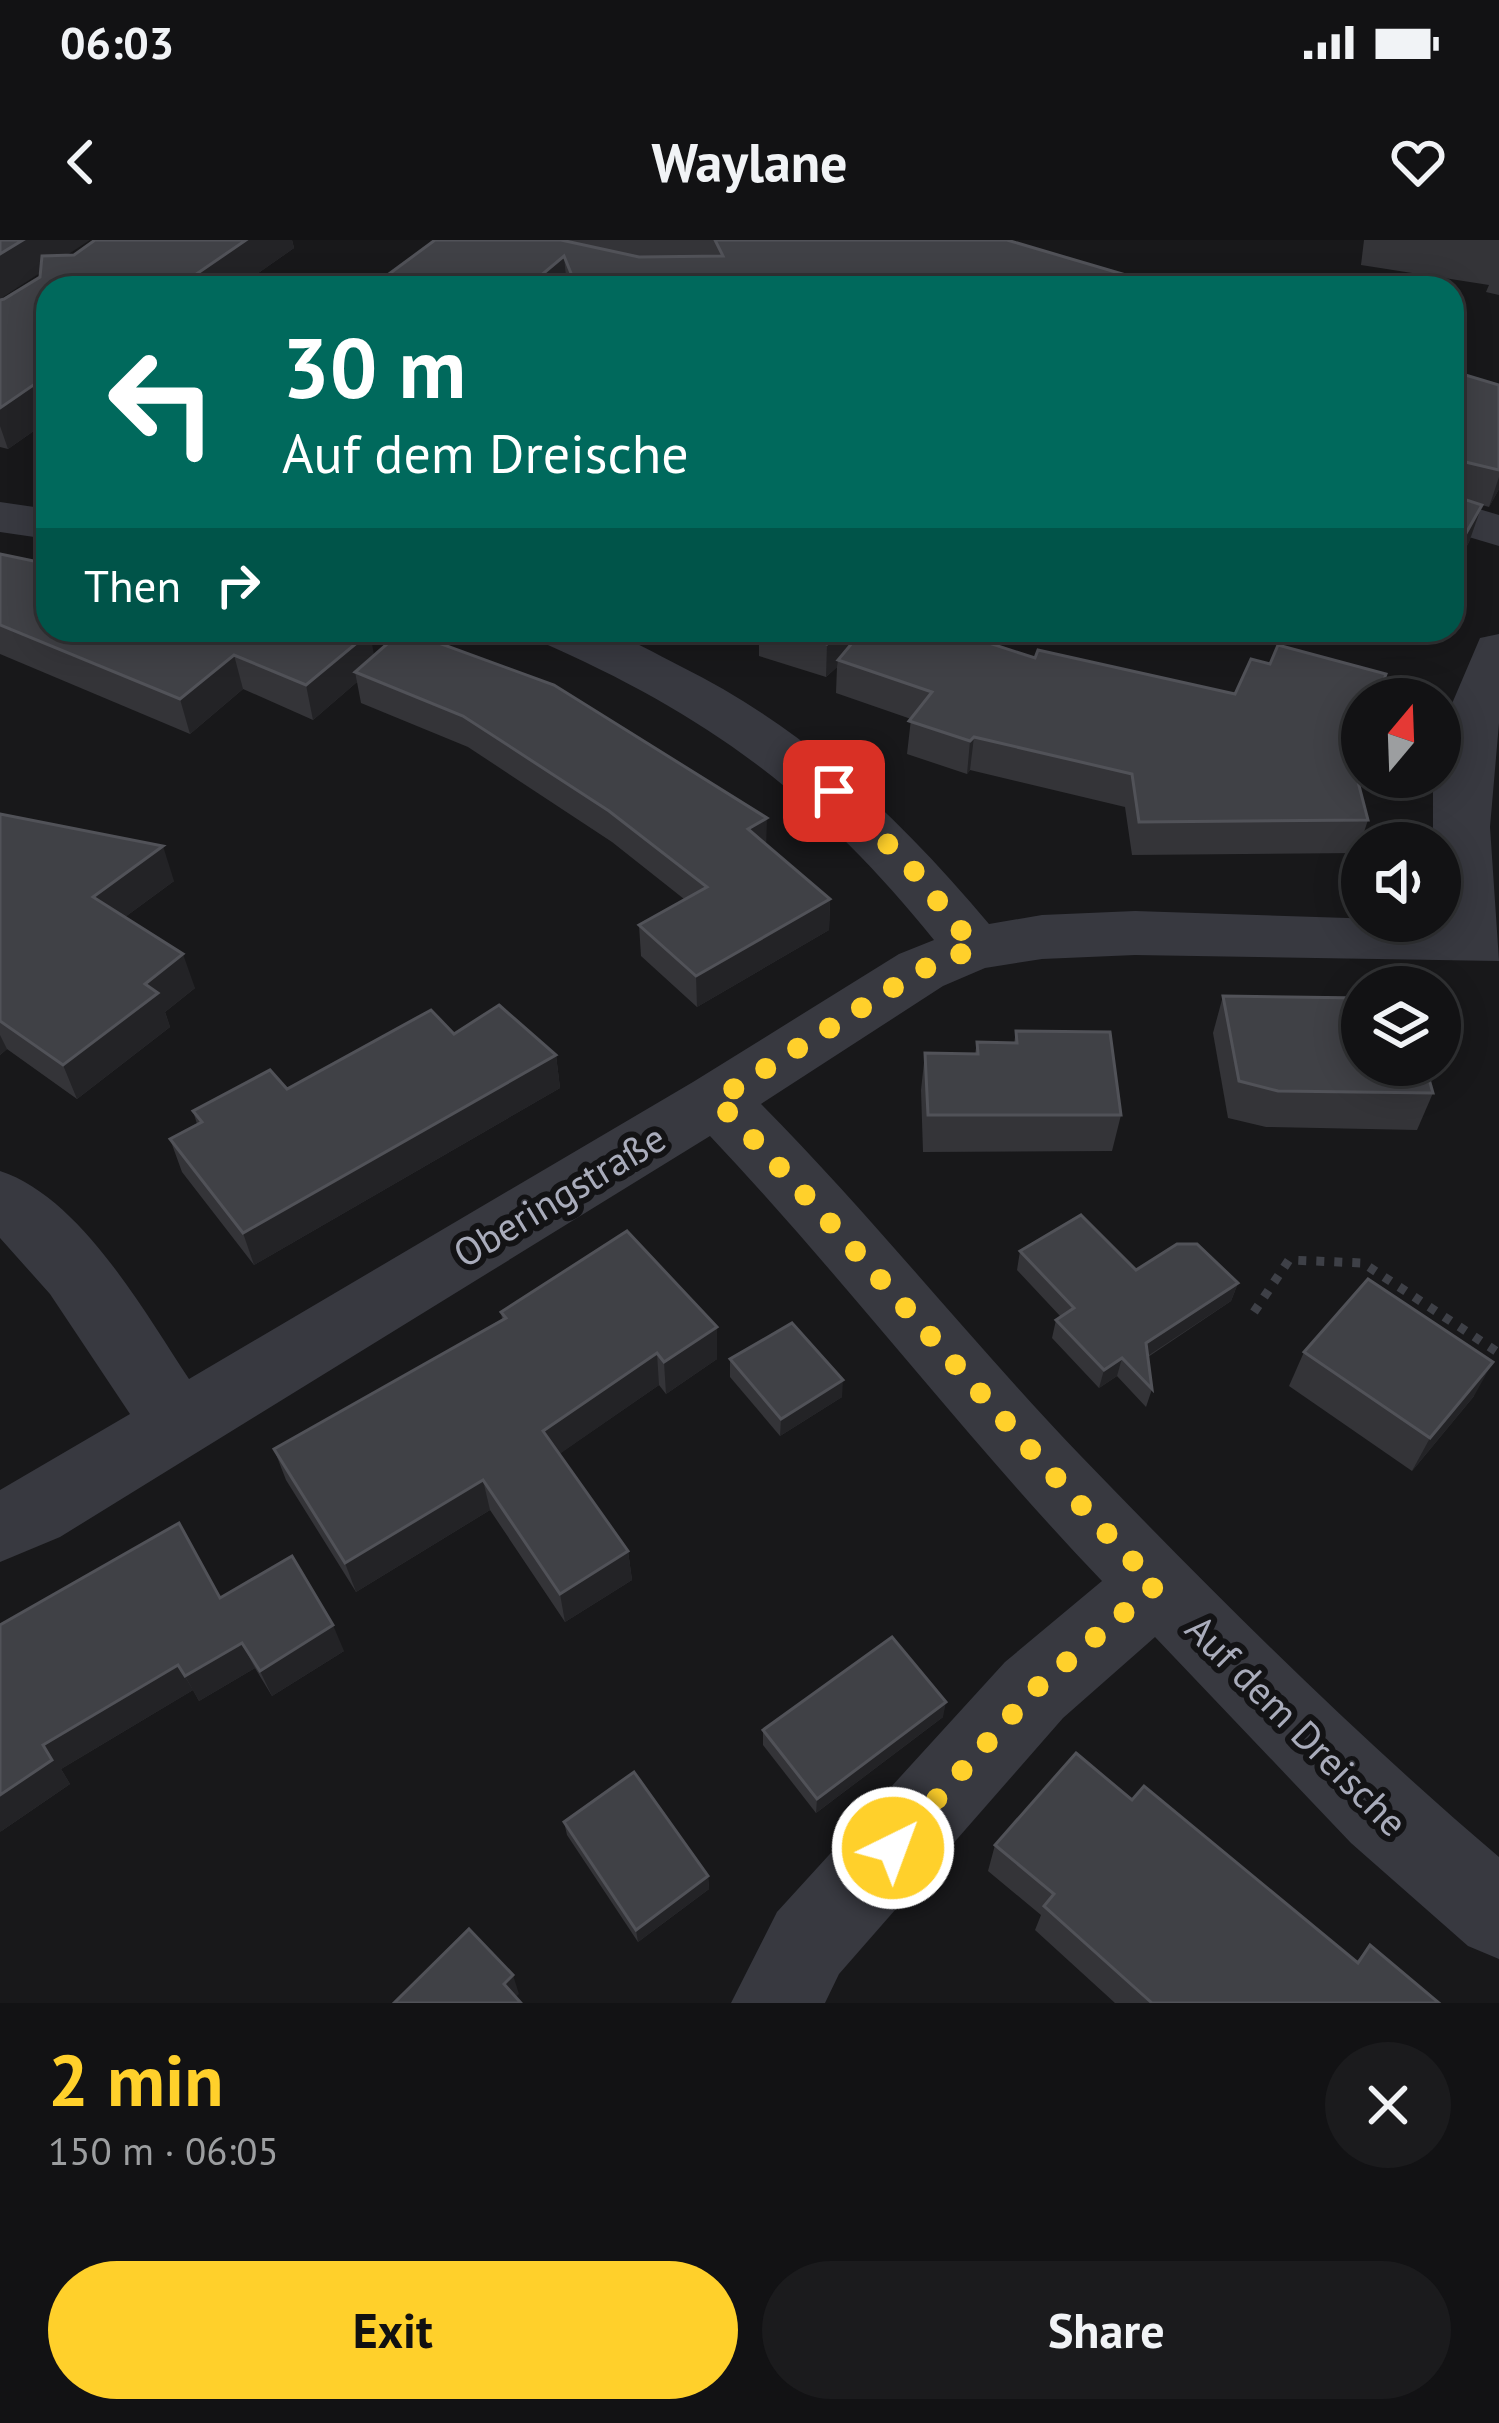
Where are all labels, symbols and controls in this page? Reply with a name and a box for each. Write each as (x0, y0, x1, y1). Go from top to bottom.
text: 06:03 (60, 13, 174, 71)
text: Waylane (651, 127, 848, 197)
icon: back (48, 129, 114, 195)
icon: heart (1385, 129, 1451, 195)
text: 30 m (282, 312, 466, 421)
icon: left (84, 324, 240, 480)
text: Auf dem Dreische (282, 418, 689, 488)
icon: right (205, 552, 271, 618)
text: Then (84, 556, 181, 614)
north arrow (1341, 678, 1461, 798)
map controls (1341, 678, 1461, 1086)
pin (783, 740, 885, 842)
icon: arrive (801, 758, 867, 824)
button: sound (1341, 822, 1461, 942)
button: layers (1341, 966, 1461, 1086)
street label: Oberingstraße (444, 1112, 674, 1278)
street label: Auf dem Dreische (1175, 1603, 1419, 1847)
position arrow (830, 1785, 956, 1911)
text: 2 min (48, 2033, 224, 2126)
button: close (1325, 2042, 1451, 2168)
text: 150 m · 06:05 (48, 2125, 279, 2176)
button: Exit (48, 2261, 738, 2399)
button: Share (762, 2261, 1451, 2399)

